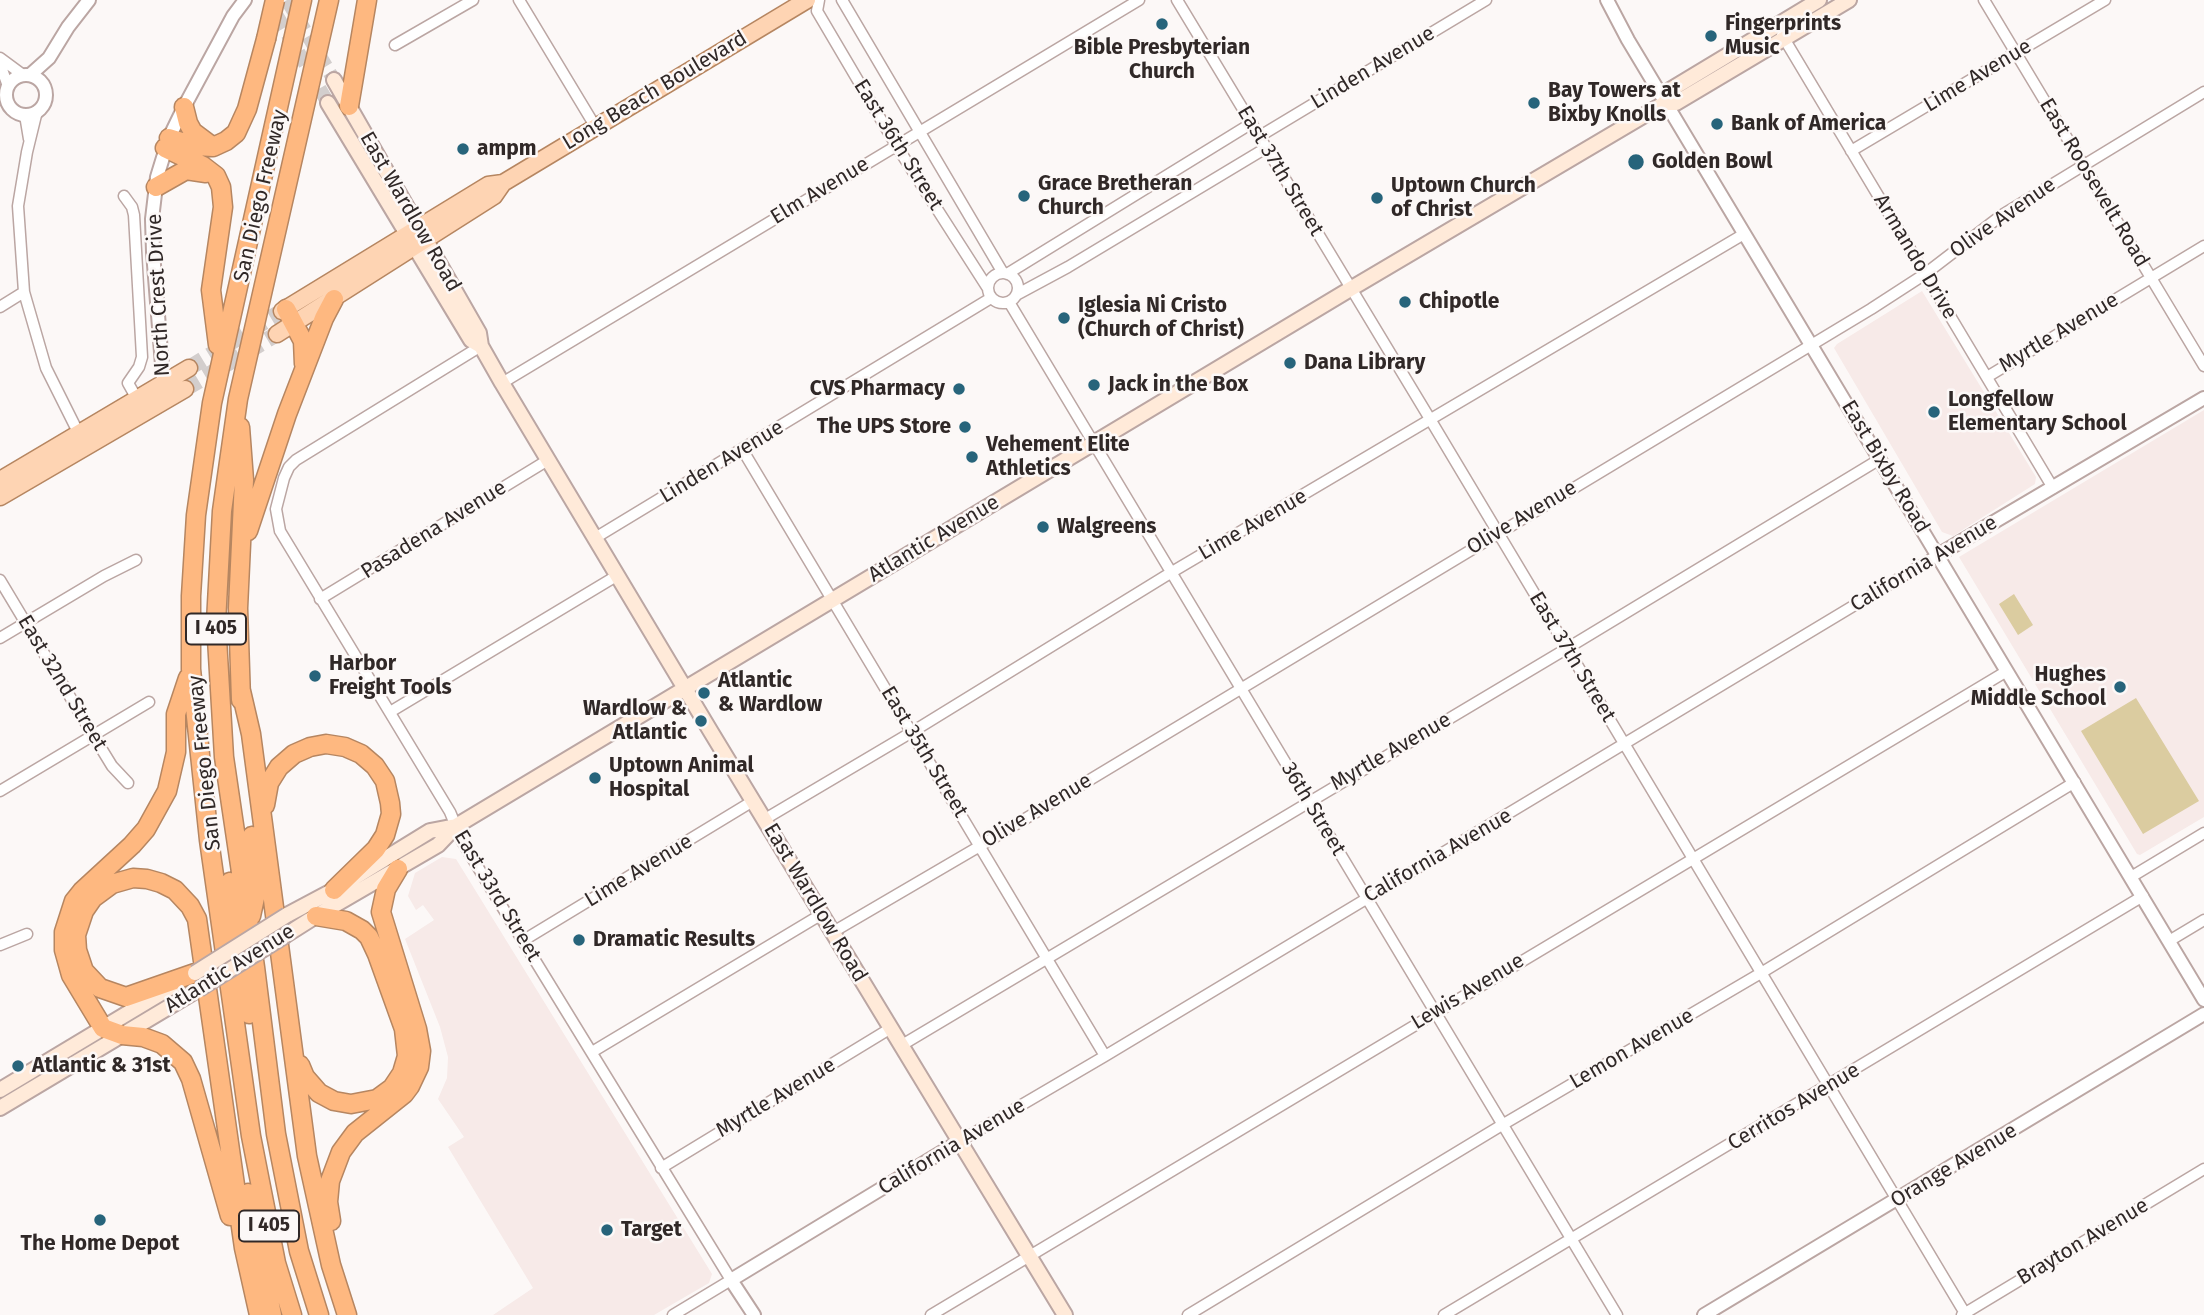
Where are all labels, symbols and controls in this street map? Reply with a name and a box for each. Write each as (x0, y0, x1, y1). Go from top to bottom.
place label: Fingerprints Music (1725, 11, 1841, 61)
marker: Bible Presbyterian Church (1154, 16, 1170, 32)
street label: Linden Avenue (1306, 21, 1440, 115)
street label: Long Beach Boulevard (558, 26, 752, 156)
marker: Fingerprints Music (1703, 28, 1719, 44)
street label: Lime Avenue (1920, 34, 2036, 118)
place label: Bible Presbyterian Church (1074, 35, 1250, 85)
street label: East 36th Street (848, 75, 948, 215)
place label: Bay Towers at Bixby Knolls (1548, 78, 1681, 128)
street label: East Roosevelt Road (2034, 94, 2154, 272)
marker: Bay Towers at Bixby Knolls (1526, 95, 1542, 111)
street label: East 37th Street (1231, 101, 1329, 241)
street label: San Diego Freeway (229, 107, 293, 285)
place label: Bank of America (1731, 111, 1886, 137)
marker: Bank of America (1709, 116, 1725, 132)
street label: East Wardlow Road (354, 127, 466, 297)
place label: ampm (477, 136, 537, 162)
marker: ampm (455, 141, 471, 157)
place label: Golden Bowl (1652, 149, 1772, 175)
street label: Elm Avenue (766, 152, 874, 230)
marker: Golden Bowl (1626, 152, 1646, 172)
place label: Grace Bretheran Church (1038, 171, 1192, 221)
street label: Olive Avenue (1945, 172, 2061, 264)
place label: Uptown Church of Christ (1391, 173, 1536, 223)
marker: Grace Bretheran Church (1016, 188, 1032, 204)
marker: Uptown Church of Christ (1369, 190, 1385, 206)
street label: Armando Drive (1868, 190, 1962, 324)
street label: North Crest Drive (142, 213, 176, 377)
street label: Myrtle Avenue (1995, 287, 2123, 379)
place label: Chipotle (1419, 289, 1499, 315)
place label: Iglesia Ni Cristo (Church of Christ) (1078, 293, 1244, 343)
marker: Chipotle (1397, 294, 1413, 310)
marker: Iglesia Ni Cristo (Church of Christ) (1056, 310, 1072, 326)
place label: Dana Library (1304, 350, 1425, 376)
marker: Dana Library (1282, 355, 1298, 371)
place label: Jack in the Box (1108, 372, 1248, 398)
place label: CVS Pharmacy (810, 376, 945, 402)
marker: Jack in the Box (1086, 377, 1102, 393)
marker: CVS Pharmacy (951, 381, 967, 397)
place label: Longfellow Elementary School (1948, 387, 2127, 437)
street label: East Bixby Road (1835, 396, 1935, 538)
marker: Longfellow Elementary School (1926, 404, 1942, 420)
place label: The UPS Store (817, 414, 951, 440)
street label: Linden Avenue (655, 415, 789, 509)
marker: The UPS Store (957, 419, 973, 435)
place label: Vehement Elite Athletics (986, 432, 1130, 482)
marker: Vehement Elite Athletics (964, 449, 980, 465)
street label: Pasadena Avenue (357, 475, 511, 585)
street label: Olive Avenue (1463, 475, 1581, 561)
street label: Lime Avenue (1194, 484, 1312, 566)
street label: Atlantic Avenue (864, 490, 1004, 588)
street label: California Avenue (1846, 510, 2002, 618)
place label: Walgreens (1057, 514, 1156, 540)
marker: Walgreens (1035, 519, 1051, 535)
street label: East 37th Street (1523, 587, 1621, 727)
street label: East 32nd Street (12, 611, 112, 755)
road number: I 405 (186, 614, 246, 644)
place label: Harbor Freight Tools (329, 651, 452, 701)
place label: Hughes Middle School (1971, 662, 2106, 712)
marker: Harbor Freight Tools (307, 668, 323, 684)
place label: Atlantic & Wardlow (718, 668, 822, 718)
street label: San Diego Freeway (183, 674, 227, 852)
marker: Hughes Middle School (2112, 679, 2128, 695)
street label: East 35th Street (875, 682, 973, 822)
marker: Atlantic & Wardlow (696, 685, 712, 701)
place label: Wardlow & Atlantic (583, 696, 687, 746)
street label: Myrtle Avenue (1326, 707, 1456, 797)
marker: Wardlow & Atlantic (693, 713, 709, 729)
place label: Uptown Animal Hospital (609, 753, 754, 803)
street label: 36th Street (1275, 758, 1351, 860)
street label: Olive Avenue (978, 768, 1096, 854)
marker: Uptown Animal Hospital (587, 770, 603, 786)
street label: California Avenue (1359, 803, 1517, 909)
street label: East Wardlow Road (758, 819, 872, 987)
street label: East 33rd Street (448, 826, 546, 966)
street label: Lime Avenue (581, 829, 697, 913)
street label: Atlantic Avenue (161, 919, 299, 1019)
place label: Dramatic Results (593, 927, 755, 953)
marker: Dramatic Results (571, 932, 587, 948)
street label: Lewis Avenue (1407, 948, 1529, 1036)
street label: Lemon Avenue (1565, 1003, 1699, 1095)
street label: Myrtle Avenue (712, 1052, 840, 1144)
place label: Atlantic & 31st (32, 1053, 170, 1079)
marker: Atlantic & 31st (10, 1058, 26, 1074)
street label: Cerritos Avenue (1723, 1058, 1865, 1156)
street label: California Avenue (874, 1093, 1030, 1201)
street label: Orange Avenue (1886, 1118, 2022, 1214)
street label: Brayton Avenue (2013, 1193, 2153, 1291)
road number: I 405 (239, 1210, 299, 1242)
marker: The Home Depot (92, 1212, 108, 1228)
place label: Target (621, 1217, 682, 1243)
marker: Target (599, 1222, 615, 1238)
place label: The Home Depot (21, 1231, 179, 1257)

